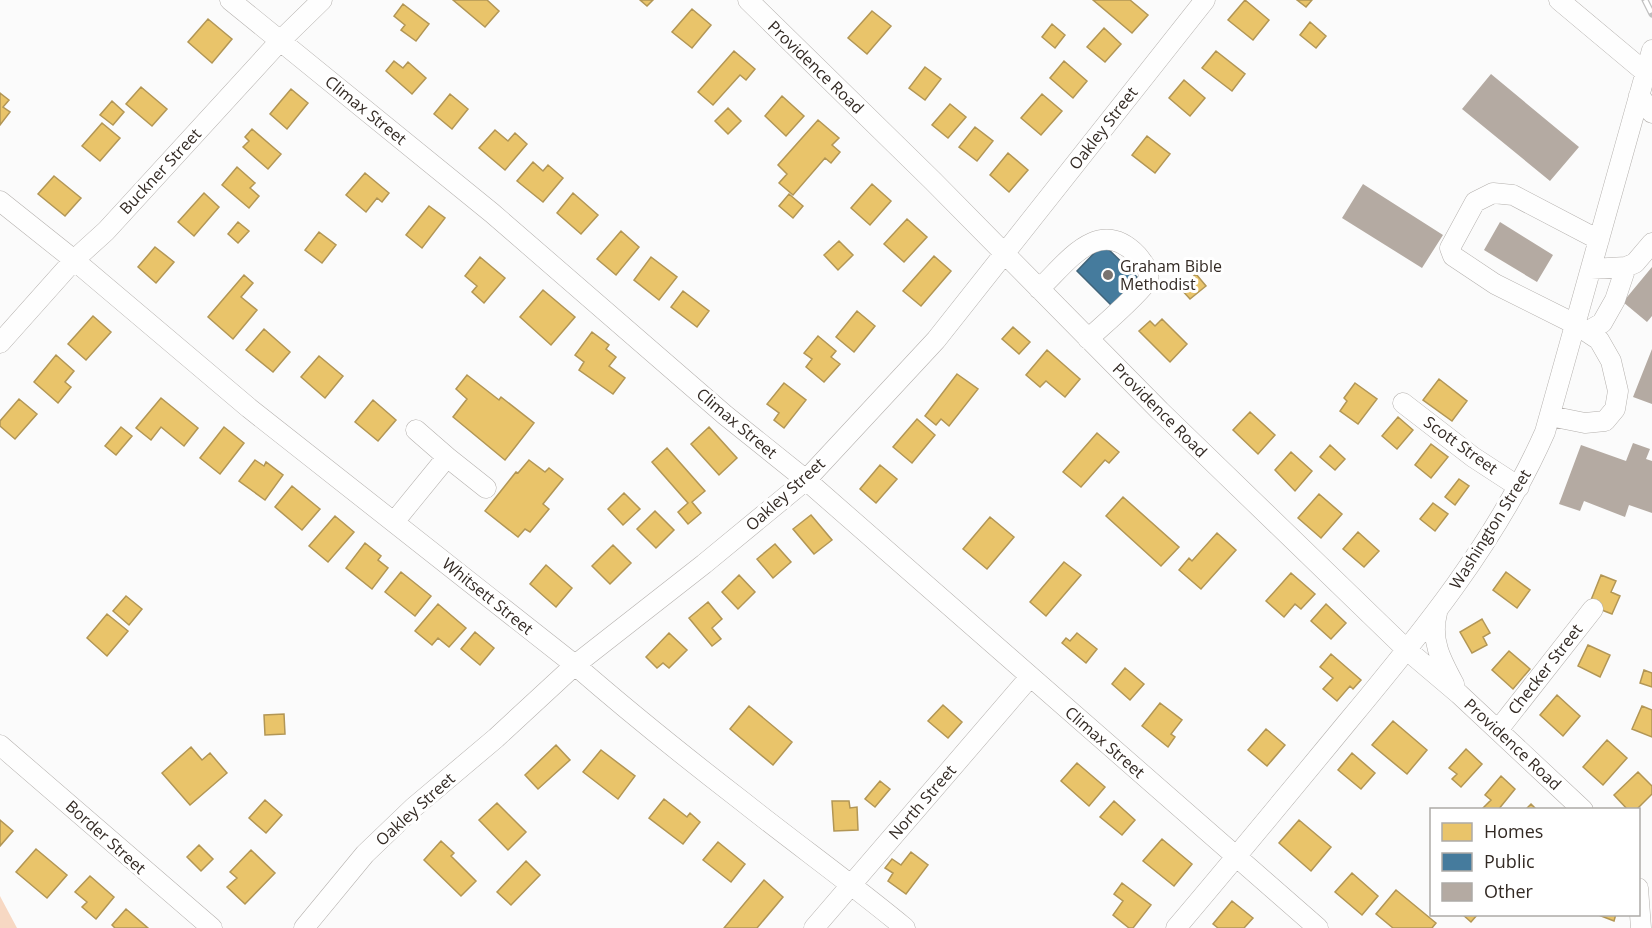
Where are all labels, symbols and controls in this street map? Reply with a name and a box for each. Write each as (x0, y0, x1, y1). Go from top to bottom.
street label: Providence Road (763, 16, 869, 118)
street label: Climax Street (321, 70, 412, 150)
street label: Oakley Street (1064, 82, 1143, 174)
street label: Buckner Street (114, 123, 206, 219)
place label: Graham Bible Methodist (1120, 255, 1222, 295)
marker: Graham Bible Methodist (1101, 268, 1115, 282)
street label: Providence Road (1108, 358, 1212, 462)
street label: Climax Street (692, 383, 782, 463)
street label: Scott Street (1420, 411, 1503, 479)
street label: Oakley Street (741, 452, 830, 536)
street label: Washington Street (1444, 465, 1536, 593)
street label: Whitsett Street (438, 552, 538, 640)
street label: Checker Street (1503, 619, 1588, 719)
street label: Providence Road (1460, 693, 1566, 795)
street label: Climax Street (1060, 701, 1150, 783)
street label: North Street (883, 760, 961, 844)
street label: Oakley Street (371, 767, 460, 851)
street label: Border Street (61, 795, 151, 879)
legend (1430, 808, 1640, 916)
text: Homes (1484, 819, 1543, 843)
text: Public (1484, 849, 1535, 873)
text: Other (1484, 879, 1534, 903)

